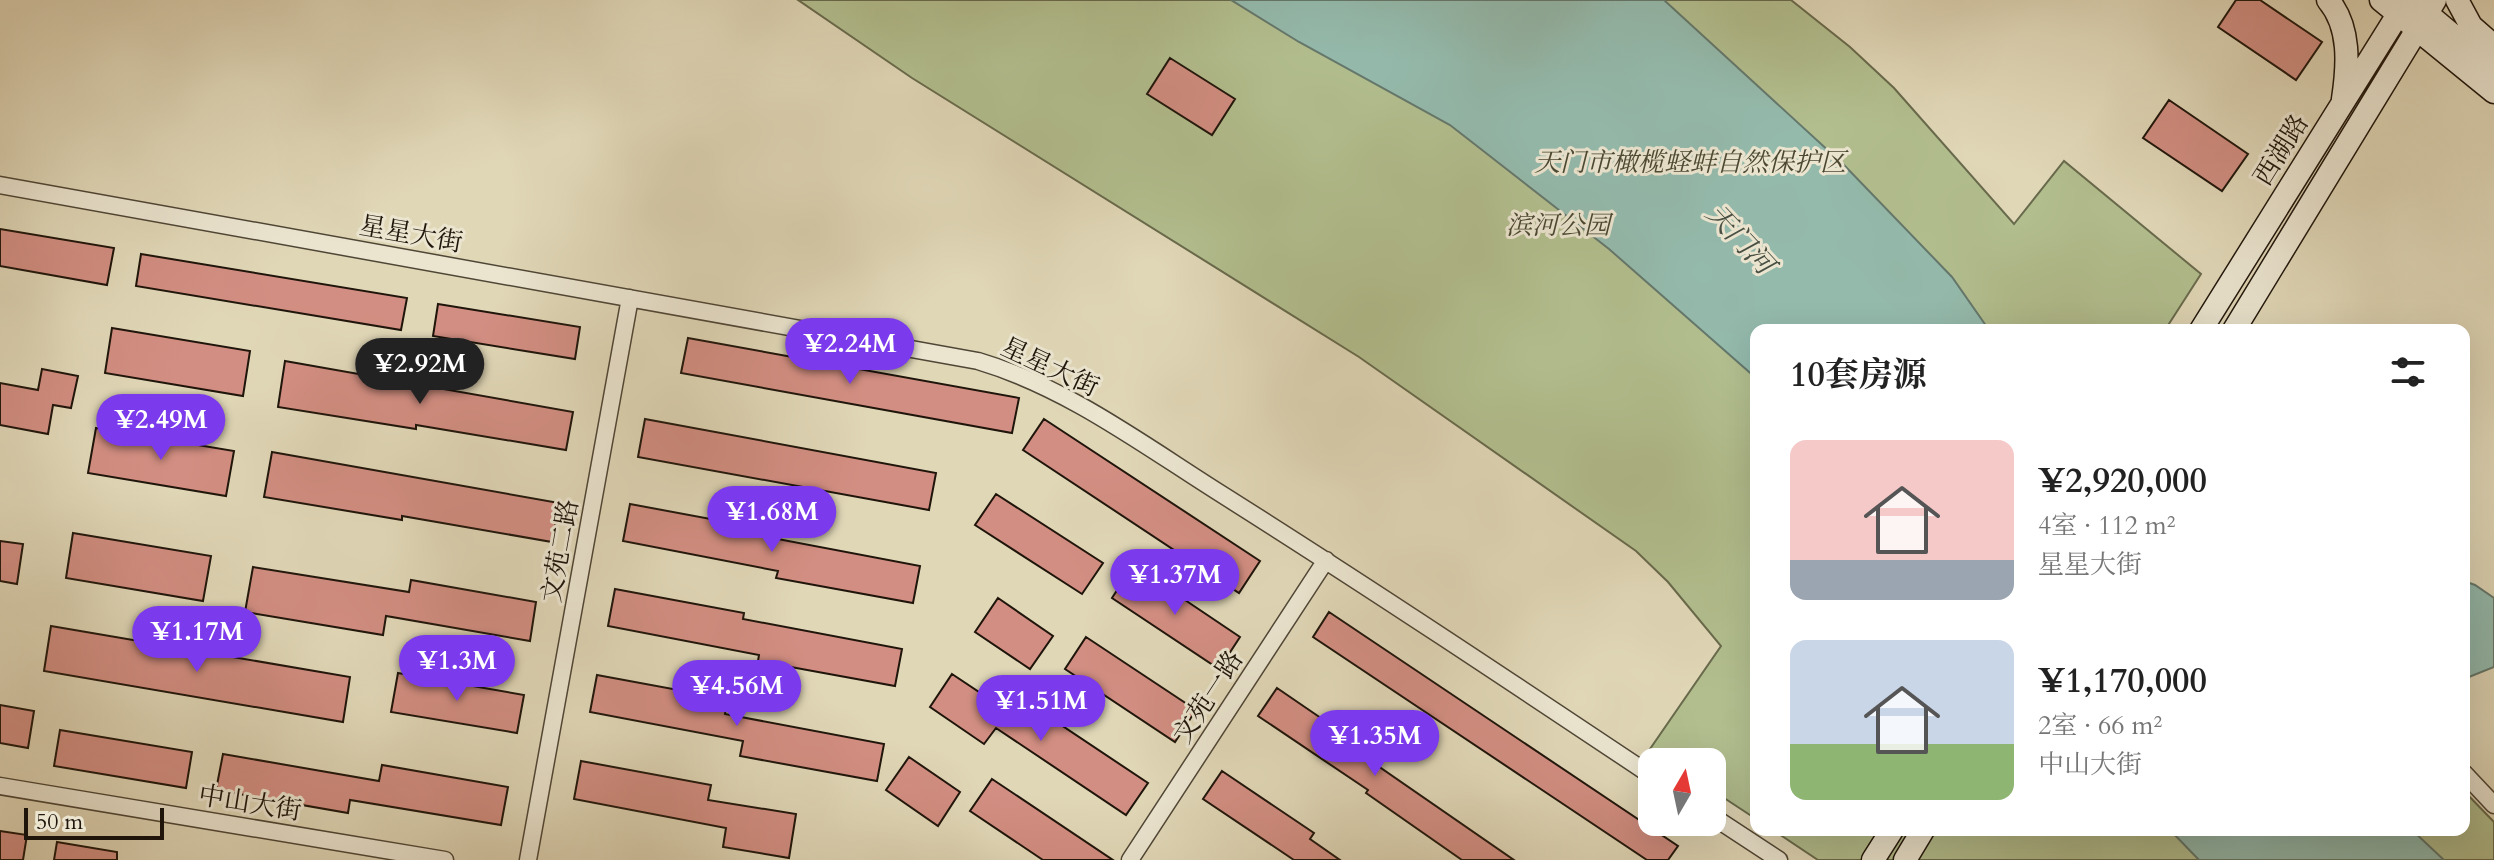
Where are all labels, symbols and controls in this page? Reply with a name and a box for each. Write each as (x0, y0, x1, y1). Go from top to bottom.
street label: 西湖路 (2245, 108, 2317, 192)
park label: 天门市橄榄蛏蚌自然保护区 (1534, 145, 1849, 180)
water label: 天门河 (1697, 195, 1786, 286)
street label: 星星大街 (357, 208, 465, 260)
park label: 滨河公园 (1506, 208, 1614, 243)
pin: ¥2.24M (785, 318, 915, 386)
text: ¥2.24M (803, 326, 897, 361)
street label: 星星大街 (995, 329, 1105, 405)
pin: ¥2.92M (355, 338, 485, 406)
text: ¥2.92M (373, 346, 467, 381)
icon: filters (2386, 350, 2430, 394)
text: 10套房源 (1790, 352, 1927, 398)
pin: ¥2.49M (96, 394, 226, 462)
text: ¥2.49M (114, 402, 208, 437)
text: ¥2,920,000 (2038, 458, 2207, 504)
icon: home (1854, 472, 1950, 568)
pin: ¥1.68M (707, 486, 837, 554)
text: ¥1.68M (725, 494, 819, 529)
street label: 文苑二路 (534, 497, 586, 605)
text: 4室 · 112 m² (2038, 508, 2176, 543)
text: 星星大街 (2038, 547, 2142, 582)
pin: ¥1.37M (1110, 549, 1240, 617)
text: ¥1.37M (1128, 557, 1222, 592)
pin: ¥1.17M (132, 606, 262, 674)
text: ¥1.17M (150, 614, 244, 649)
pin: ¥1.3M (401, 635, 513, 703)
text: ¥1.3M (417, 643, 497, 678)
street label: 文苑一路 (1165, 644, 1251, 750)
text: ¥1,170,000 (2038, 658, 2207, 704)
pin: ¥4.56M (672, 660, 802, 728)
text: ¥4.56M (690, 668, 784, 703)
icon: home (1854, 672, 1950, 768)
pin: ¥1.51M (976, 675, 1106, 743)
text: ¥1.51M (994, 683, 1088, 718)
text: 2室 · 66 m² (2038, 708, 2162, 743)
pin: ¥1.35M (1310, 710, 1440, 778)
text: ¥1.35M (1328, 718, 1422, 753)
text: 中山大街 (2038, 747, 2142, 782)
north arrow (1638, 748, 1726, 836)
map controls (1638, 748, 1726, 836)
street label: 中山大街 (196, 778, 304, 828)
scale bar (24, 804, 164, 840)
text: 50 m (36, 807, 83, 837)

